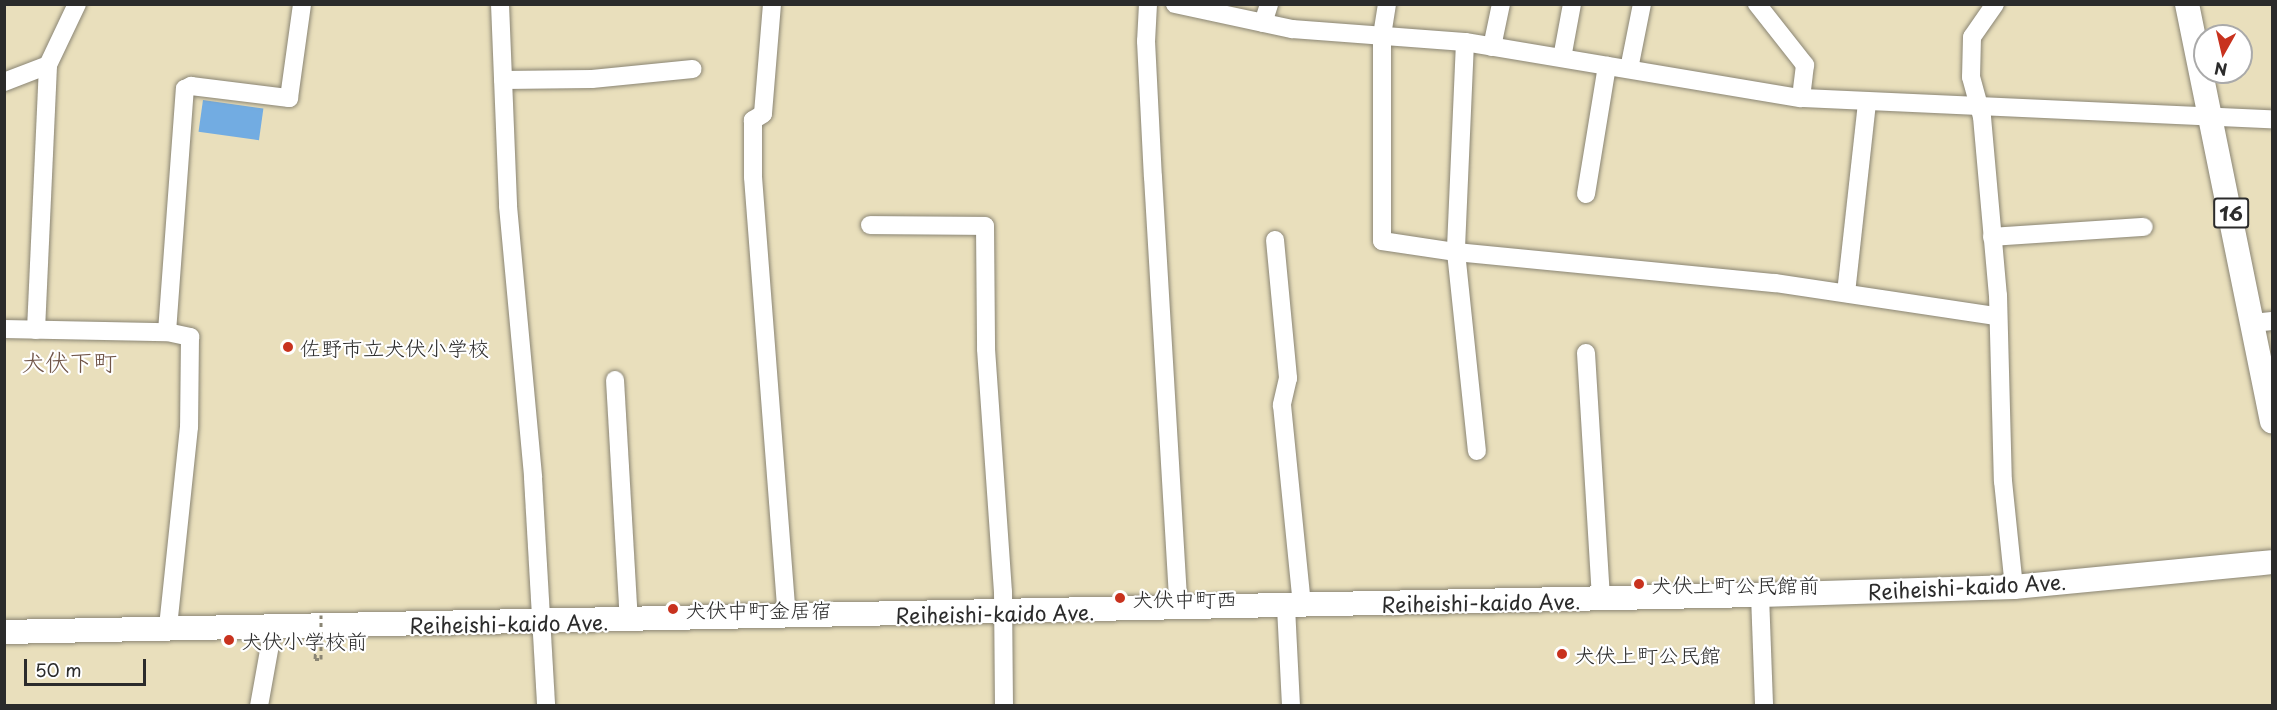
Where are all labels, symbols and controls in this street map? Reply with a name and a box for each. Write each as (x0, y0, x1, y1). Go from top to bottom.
north arrow (2193, 24, 2253, 84)
text: N (2213, 57, 2229, 83)
road number: 16 (2213, 196, 2249, 230)
place label: 佐野市立犬伏小学校 (300, 334, 489, 360)
marker: 佐野市立犬伏小学校 (281, 340, 295, 354)
district label: 犬伏下町 (21, 348, 117, 376)
street label: Reiheishi-kaido Ave. (1866, 568, 2068, 604)
place label: 犬伏上町公民館前 (1651, 571, 1819, 597)
marker: 犬伏上町公民館前 (1632, 577, 1646, 591)
place label: 犬伏中町西 (1132, 585, 1237, 611)
street label: Reiheishi-kaido Ave. (1381, 588, 1581, 616)
marker: 犬伏中町西 (1113, 591, 1127, 605)
place label: 犬伏中町金居宿 (685, 596, 832, 622)
street label: Reiheishi-kaido Ave. (895, 599, 1095, 627)
marker: 犬伏中町金居宿 (666, 602, 680, 616)
street label: Reiheishi-kaido Ave. (409, 609, 609, 637)
place label: 犬伏小学校前 (241, 627, 367, 653)
marker: 犬伏小学校前 (222, 633, 236, 647)
place label: 犬伏上町公民館 (1574, 641, 1721, 667)
scale bar (27, 647, 148, 685)
marker: 犬伏上町公民館 (1555, 647, 1569, 661)
text: 50 m (35, 656, 82, 683)

